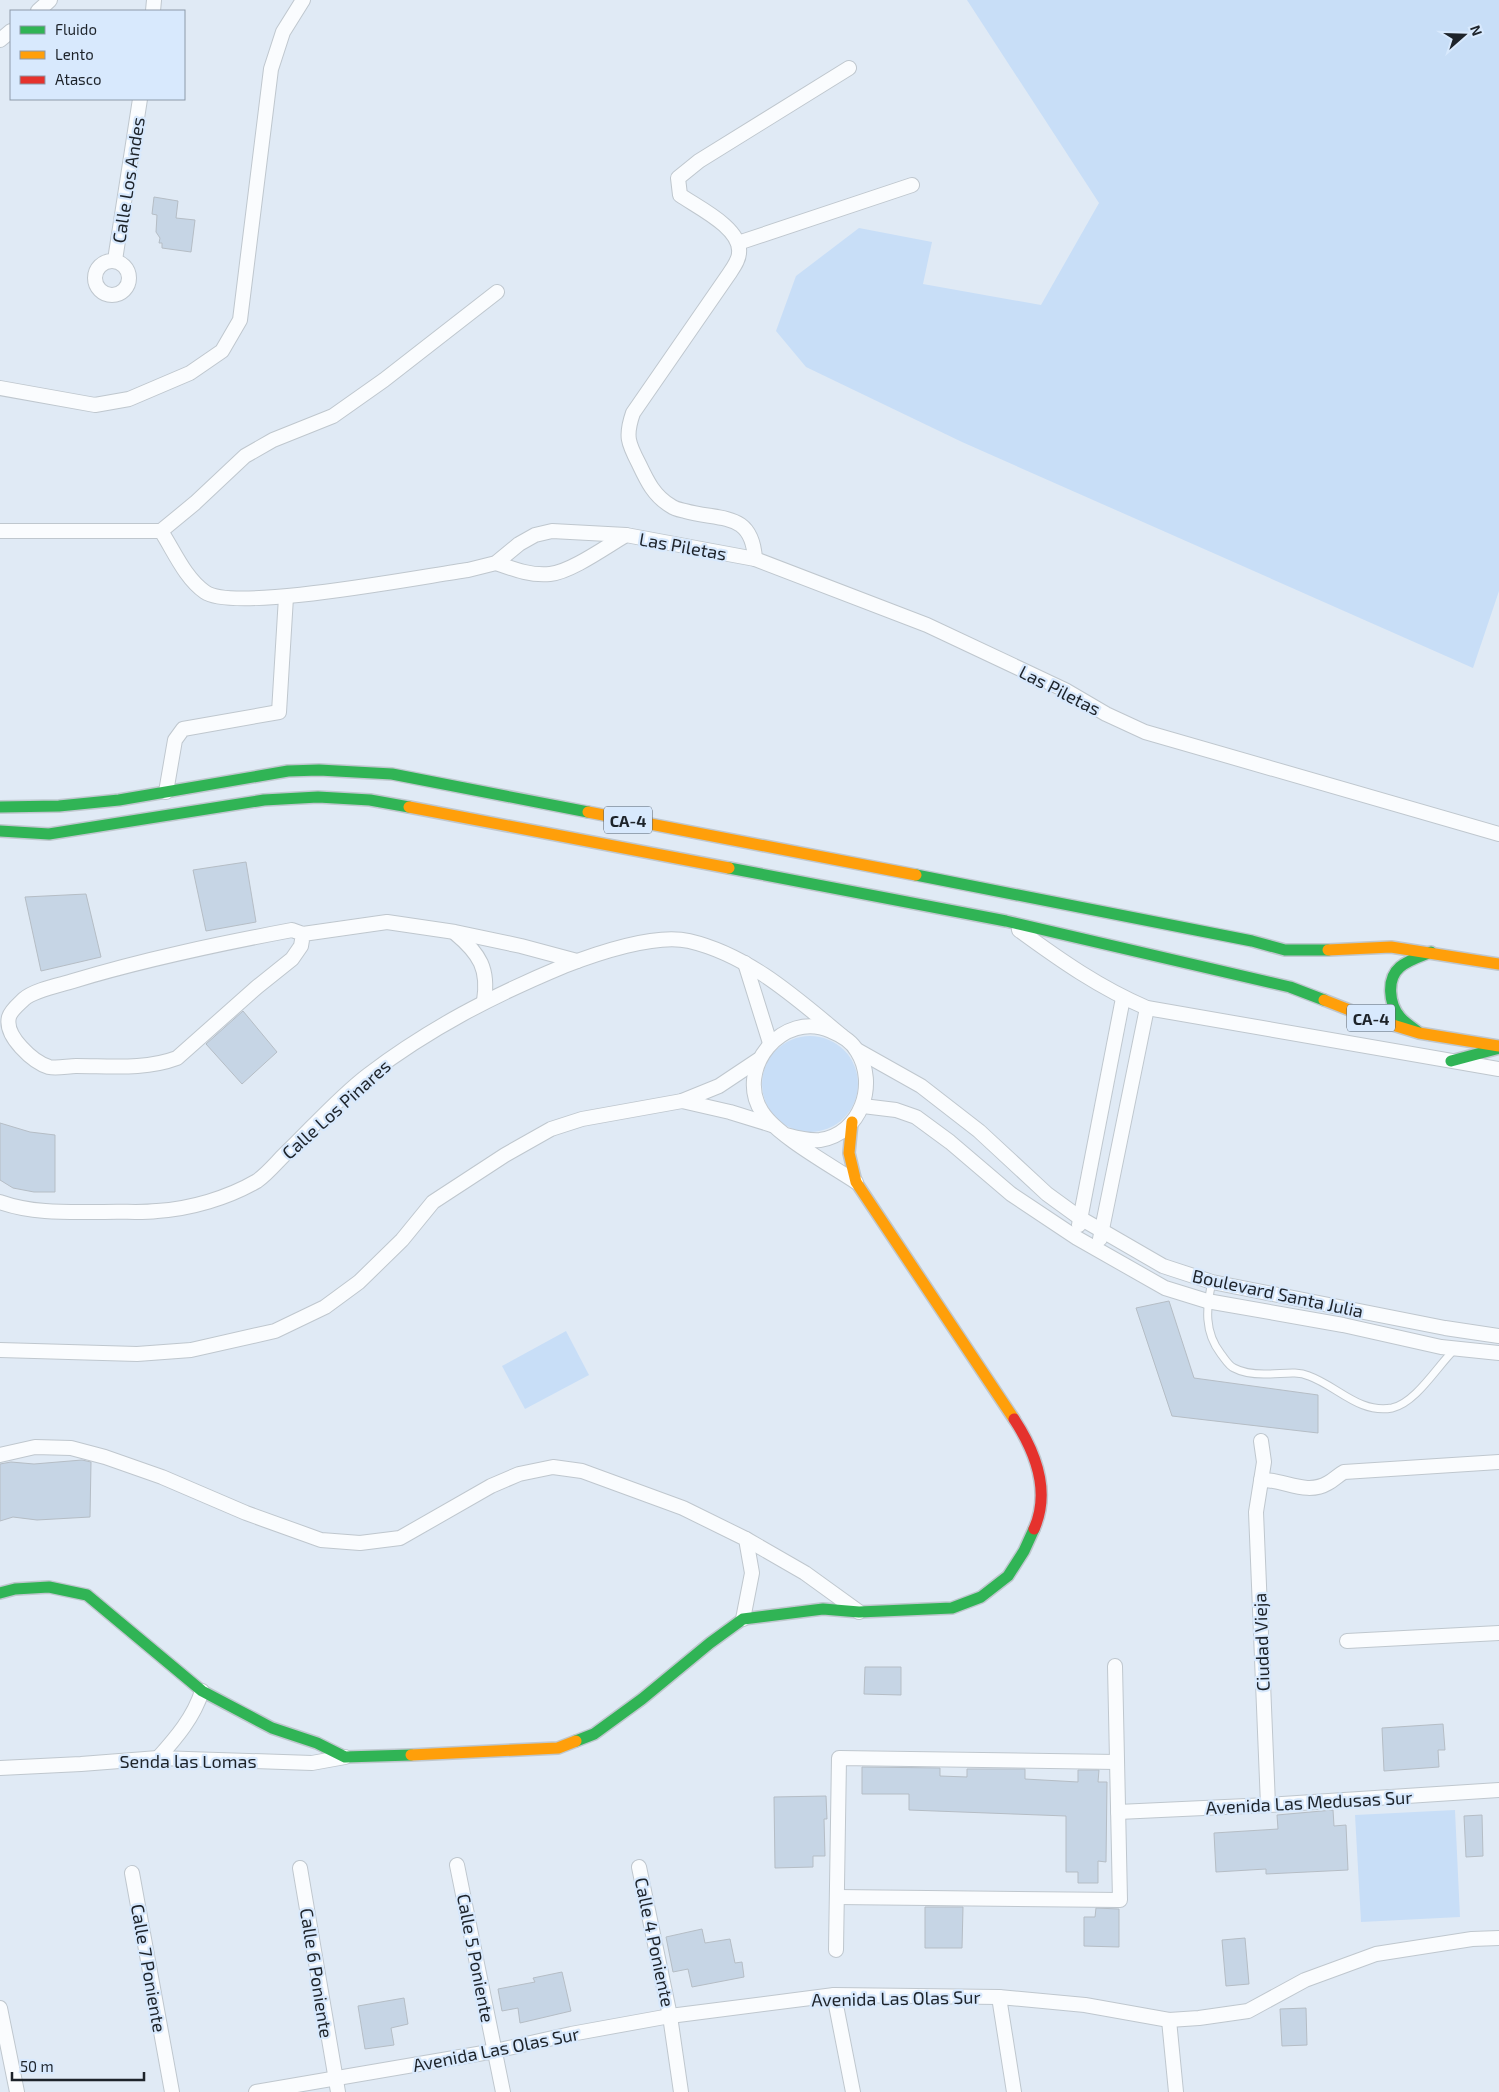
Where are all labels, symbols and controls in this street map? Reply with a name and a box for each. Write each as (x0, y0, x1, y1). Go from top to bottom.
legend (10, 10, 185, 100)
north arrow (1439, 10, 1489, 60)
text: Fluido (55, 20, 97, 38)
text: N (1467, 23, 1486, 38)
text: Lento (55, 45, 94, 63)
text: Atasco (55, 70, 101, 88)
street label: Calle Los Andes (107, 115, 149, 245)
street label: Las Piletas (638, 528, 728, 564)
street label: Las Piletas (1016, 660, 1104, 720)
road number: CA-4 (604, 806, 652, 834)
road number: CA-4 (1347, 1004, 1395, 1032)
street label: Calle Los Pinares (277, 1055, 395, 1163)
street label: Boulevard Santa Julia (1191, 1264, 1365, 1322)
street label: Ciudad Vieja (1248, 1592, 1274, 1692)
street label: Senda las Lomas (119, 1750, 257, 1772)
street label: Avenida Las Medusas Sur (1205, 1786, 1413, 1818)
street label: Calle 4 Poniente (631, 1875, 679, 2009)
street label: Calle 5 Poniente (453, 1892, 499, 2024)
street label: Calle 7 Poniente (127, 1902, 171, 2034)
street label: Calle 6 Poniente (296, 1907, 338, 2039)
street label: Avenida Las Olas Sur (811, 1986, 981, 2010)
street label: Avenida Las Olas Sur (411, 2022, 581, 2076)
scale bar (12, 2050, 145, 2082)
text: 50 m (20, 2057, 54, 2075)

